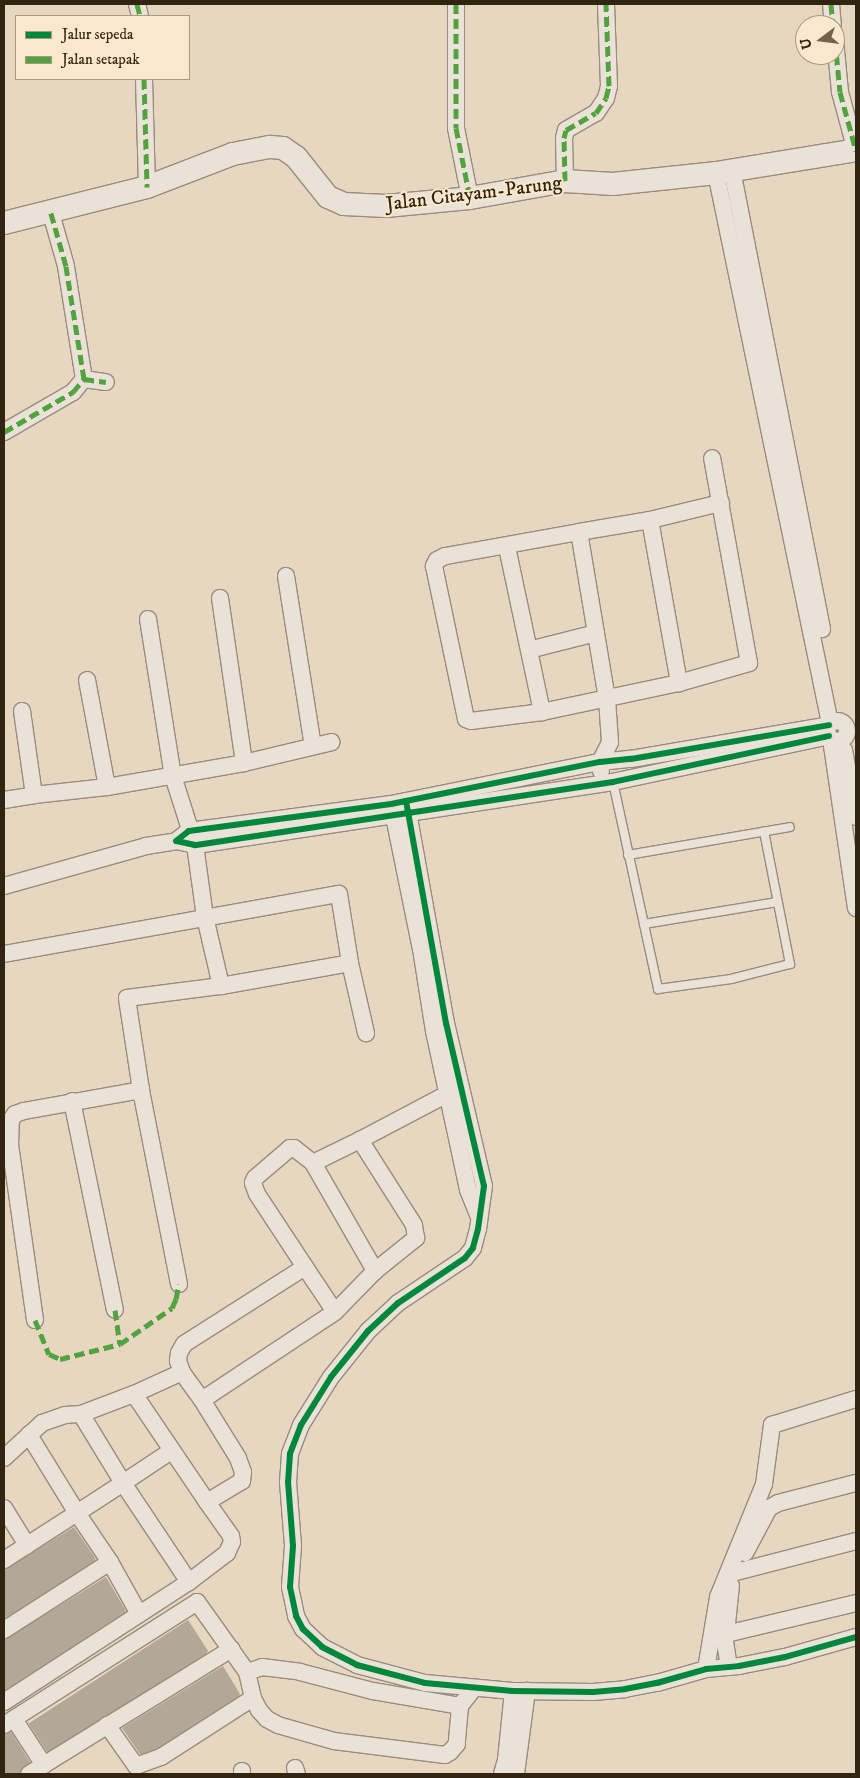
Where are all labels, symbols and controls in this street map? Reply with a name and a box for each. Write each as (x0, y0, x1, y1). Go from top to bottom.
legend (15, 15, 190, 80)
north arrow (795, 15, 845, 65)
text: Jalur sepeda (62, 25, 133, 44)
text: U (796, 36, 817, 51)
text: Jalan setapak (62, 50, 140, 69)
street label: Jalan Citayam-Parung (385, 171, 563, 217)

